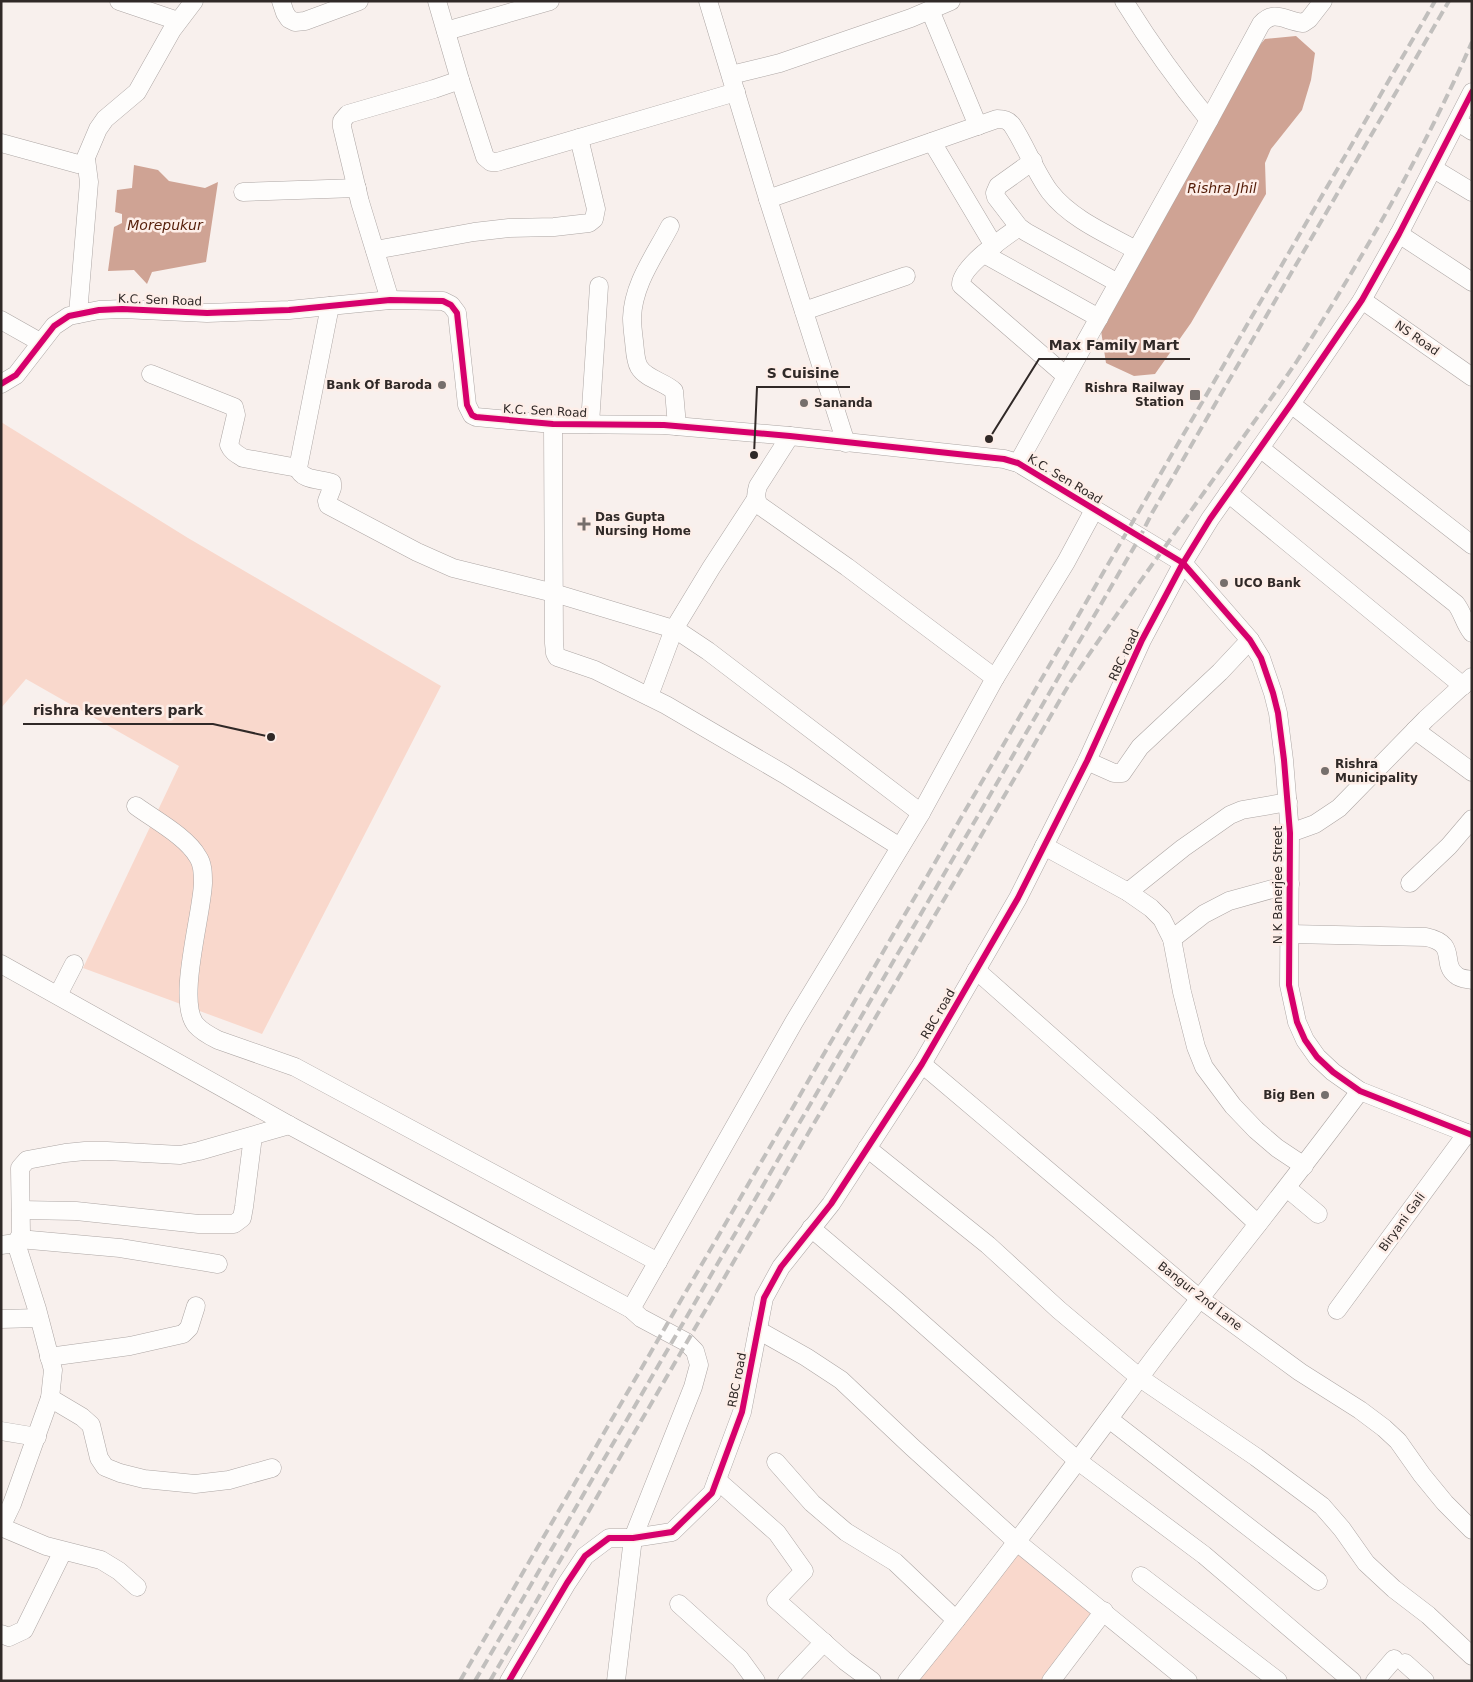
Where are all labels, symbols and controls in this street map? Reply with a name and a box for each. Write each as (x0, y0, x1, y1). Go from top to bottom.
water label: Rishra Jhil (1187, 180, 1257, 196)
water label: Morepukur (127, 217, 204, 233)
street label: K.C. Sen Road (118, 292, 202, 308)
street label: NS Road (1392, 318, 1442, 358)
callout: Max Family Mart (1039, 330, 1190, 359)
text: Max Family Mart (1049, 337, 1180, 353)
callout: S Cuisine (757, 358, 850, 387)
text: S Cuisine (767, 365, 839, 381)
place label: Bank Of Baroda (326, 378, 432, 392)
marker: Bank Of Baroda (436, 379, 448, 391)
place label: Rishra Railway Station (1085, 381, 1184, 409)
marker: Rishra Railway Station (1188, 388, 1202, 402)
place label: Sananda (814, 396, 873, 410)
marker: Sananda (798, 397, 810, 409)
street label: K.C. Sen Road (503, 402, 587, 420)
street label: K.C. Sen Road (1025, 451, 1105, 507)
place label: Das Gupta Nursing Home (595, 510, 691, 538)
marker: Das Gupta Nursing Home (577, 517, 591, 531)
place label: UCO Bank (1234, 576, 1302, 590)
marker: UCO Bank (1218, 577, 1230, 589)
street label: RBC road (1106, 627, 1142, 683)
callout: rishra keventers park (23, 695, 213, 724)
text: rishra keventers park (33, 702, 204, 718)
place label: Rishra Municipality (1335, 757, 1418, 785)
marker: Rishra Municipality (1319, 765, 1331, 777)
street label: N K Banerjee Street (1271, 826, 1285, 944)
street label: RBC road (918, 986, 958, 1042)
place label: Big Ben (1263, 1088, 1315, 1102)
marker: Big Ben (1319, 1089, 1331, 1101)
street label: Biryani Gali (1376, 1190, 1428, 1254)
street label: Bangur 2nd Lane (1155, 1259, 1245, 1333)
street label: RBC road (725, 1351, 749, 1409)

